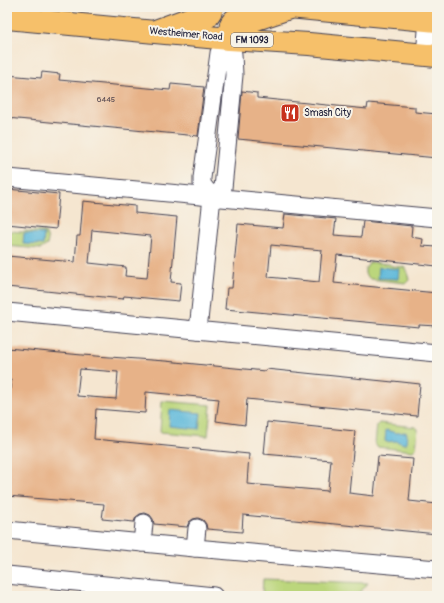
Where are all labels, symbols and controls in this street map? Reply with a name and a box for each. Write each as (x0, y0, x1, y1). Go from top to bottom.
street label: Westheimer Road (149, 25, 223, 43)
road number: FM 1093 (231, 33, 273, 47)
house number: 6445 (97, 95, 115, 104)
restaurant icon: Smash City (279, 102, 301, 124)
place label: Smash City (304, 107, 352, 119)

